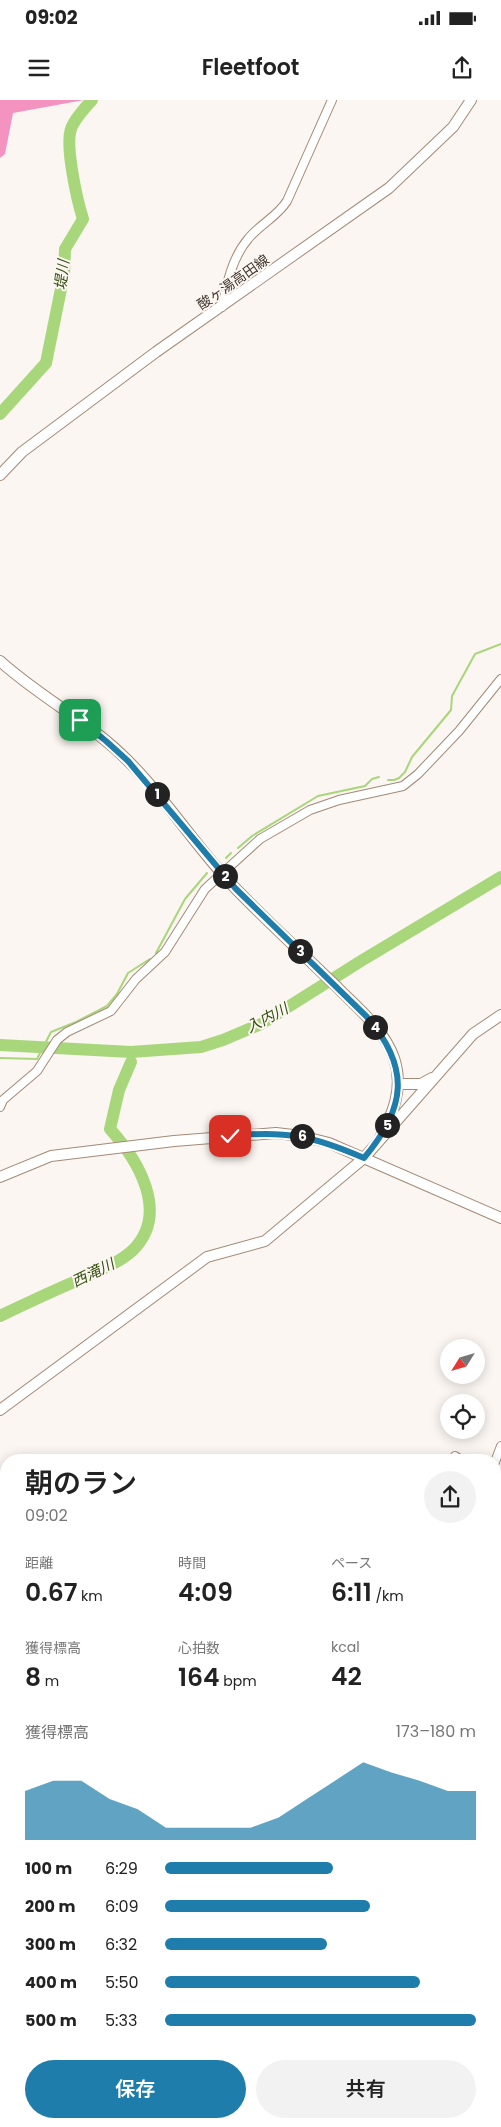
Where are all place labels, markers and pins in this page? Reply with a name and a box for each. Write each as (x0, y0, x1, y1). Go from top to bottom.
pin (59, 699, 101, 741)
pin: 1 (144, 782, 170, 806)
pin: 2 (212, 864, 238, 888)
pin: 3 (288, 938, 312, 964)
pin: 4 (362, 1014, 388, 1040)
pin: 5 (374, 1112, 400, 1138)
pin (209, 1115, 251, 1157)
pin: 6 (290, 1124, 314, 1148)

